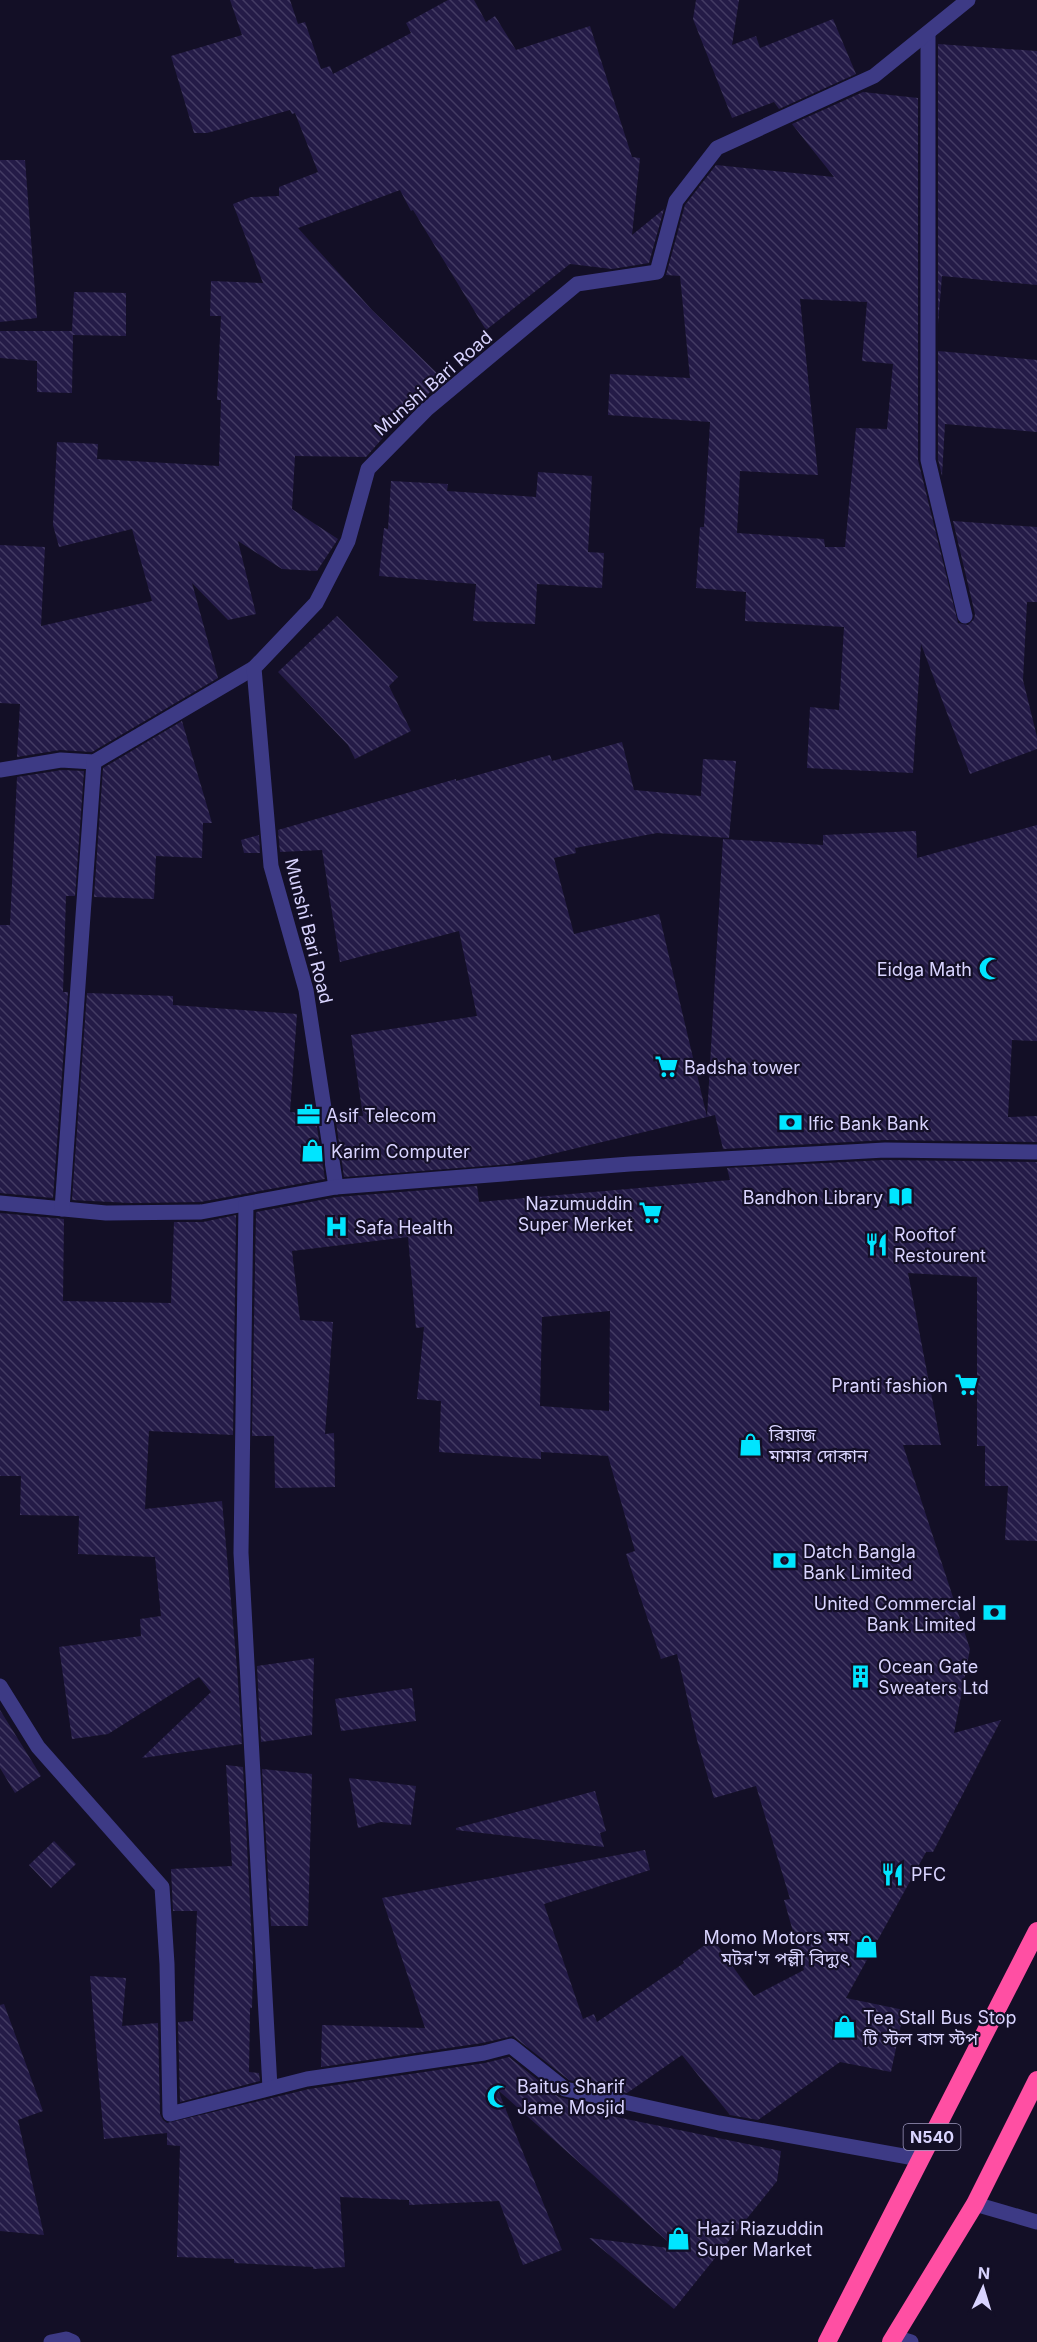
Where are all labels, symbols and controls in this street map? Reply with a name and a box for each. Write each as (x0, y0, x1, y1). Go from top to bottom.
street label: Munshi Bari Road (370, 326, 496, 440)
street label: Munshi Bari Road (281, 856, 337, 1006)
mosque icon: Eidga Math (977, 956, 1003, 982)
place label: Eidga Math (877, 959, 972, 980)
supermarket icon: Badsha tower (653, 1054, 679, 1080)
place label: Badsha tower (684, 1057, 800, 1078)
office icon: Asif Telecom (295, 1102, 321, 1128)
place label: Asif Telecom (326, 1105, 436, 1126)
bank icon: Ific Bank Bank (777, 1110, 803, 1136)
place label: Ific Bank Bank (808, 1113, 929, 1134)
shop icon: Karim Computer (300, 1138, 326, 1164)
place label: Karim Computer (331, 1141, 470, 1162)
library icon: Bandhon Library (888, 1184, 914, 1210)
place label: Bandhon Library (743, 1187, 883, 1208)
place label: Nazumuddin Super Merket (518, 1193, 633, 1235)
supermarket icon: Nazumuddin Super Merket (638, 1200, 664, 1226)
hospital icon: Safa Health (324, 1214, 350, 1240)
place label: Safa Health (355, 1217, 454, 1238)
place label: Rooftof Restourent (894, 1224, 986, 1266)
restaurant icon: Rooftof Restourent (863, 1231, 889, 1257)
supermarket icon: Pranti fashion (953, 1372, 979, 1398)
place label: Pranti fashion (831, 1375, 948, 1396)
place label: রিয়াজ মামার দোকান (768, 1424, 869, 1466)
shop icon: রিয়াজ মামার দোকান (738, 1431, 764, 1457)
place label: Datch Bangla Bank Limited (803, 1541, 916, 1583)
bank icon: Datch Bangla Bank Limited (772, 1548, 798, 1574)
place label: United Commercial Bank Limited (814, 1593, 976, 1635)
bank icon: United Commercial Bank Limited (981, 1600, 1007, 1626)
place label: Ocean Gate Sweaters Ltd (878, 1656, 989, 1698)
building icon: Ocean Gate Sweaters Ltd (847, 1663, 873, 1689)
restaurant icon: PFC (880, 1861, 906, 1887)
place label: PFC (911, 1864, 946, 1885)
place label: Momo Motors মম মটর'স পল্লী বিদ্যুৎ (703, 1927, 850, 1969)
shop icon: Momo Motors মম মটর'স পল্লী বিদ্যুৎ (854, 1934, 880, 1960)
place label: Tea Stall Bus Stop টি স্টল বাস স্টপ (862, 2007, 1017, 2049)
shop icon: Tea Stall Bus Stop টি স্টল বাস স্টপ (832, 2014, 858, 2040)
place label: Baitus Sharif Jame Mosjid (517, 2076, 625, 2118)
mosque icon: Baitus Sharif Jame Mosjid (486, 2083, 512, 2109)
road number: N540 (904, 2124, 960, 2150)
place label: Hazi Riazuddin Super Market (697, 2218, 824, 2260)
shop icon: Hazi Riazuddin Super Market (666, 2225, 692, 2251)
north arrow (953, 2258, 1013, 2318)
text: N (977, 2263, 991, 2283)

